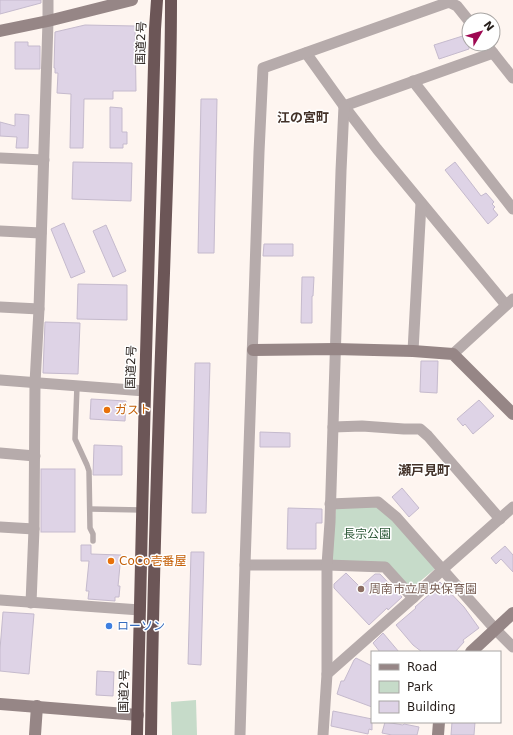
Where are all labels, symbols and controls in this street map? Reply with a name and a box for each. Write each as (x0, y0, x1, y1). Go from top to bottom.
north arrow (461, 12, 501, 52)
text: N (481, 19, 496, 34)
street label: 国道2号 (133, 21, 149, 65)
district label: 江の宮町 (277, 110, 329, 125)
street label: 国道2号 (123, 345, 139, 389)
place label: ガスト (115, 403, 151, 417)
marker: ガスト (102, 405, 112, 415)
district label: 瀬戸見町 (398, 463, 450, 478)
park label: 長宗公園 (343, 527, 391, 541)
place label: CoCo壱番屋 (119, 554, 186, 568)
marker: CoCo壱番屋 (106, 556, 116, 566)
place label: 周南市立周央保育園 (369, 582, 477, 596)
marker: 周南市立周央保育園 (356, 584, 366, 594)
place label: ローソン (117, 619, 165, 633)
marker: ローソン (104, 621, 114, 631)
legend (371, 651, 501, 723)
text: Road (407, 660, 437, 674)
street label: 国道2号 (117, 669, 131, 713)
text: Park (407, 680, 433, 694)
text: Building (407, 700, 456, 714)

